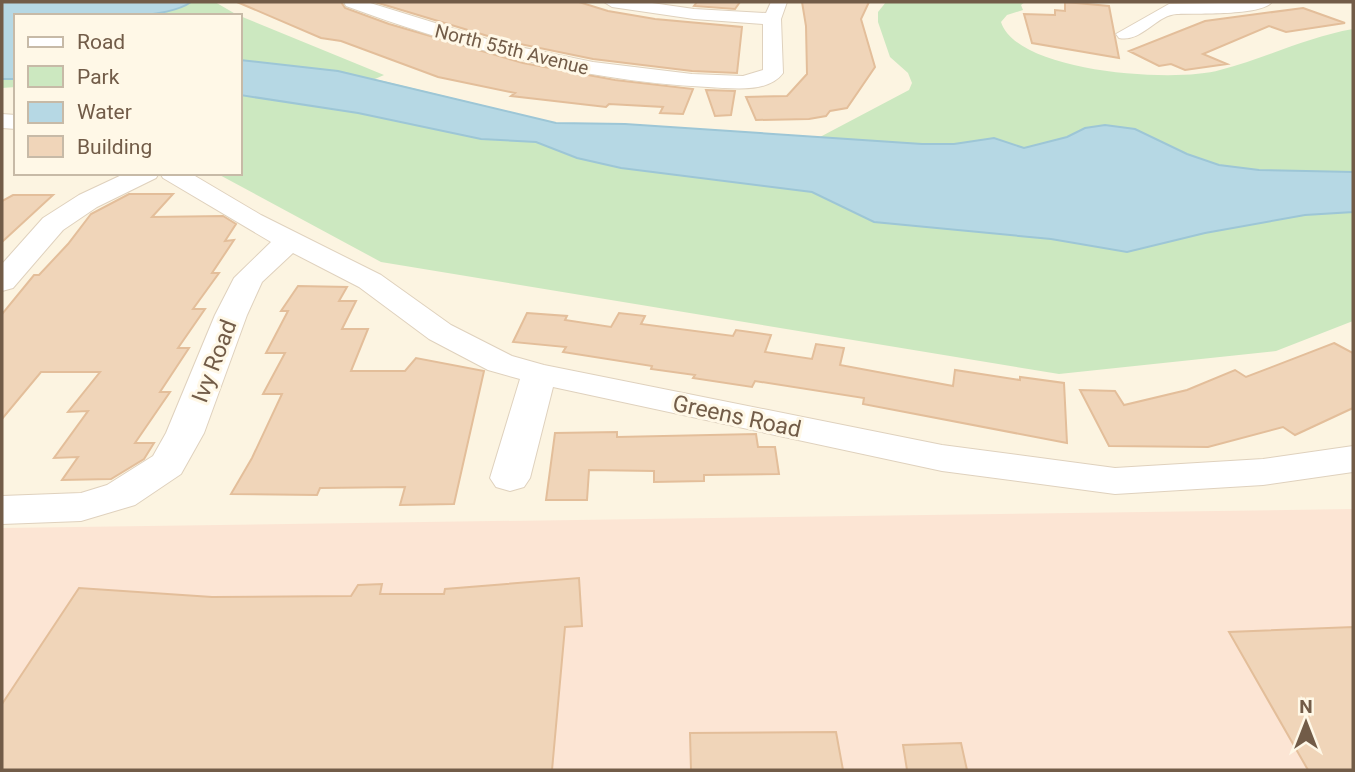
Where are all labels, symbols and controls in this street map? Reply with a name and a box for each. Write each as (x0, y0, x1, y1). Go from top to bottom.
legend (14, 14, 242, 175)
street label: North 55th Avenue (433, 19, 591, 80)
text: Road (77, 30, 125, 54)
text: Park (77, 65, 120, 89)
text: Water (77, 100, 132, 124)
text: Building (77, 135, 152, 159)
street label: Ivy Road (186, 316, 243, 407)
street label: Greens Road (670, 390, 804, 443)
north arrow (1271, 688, 1341, 758)
text: N (1299, 695, 1313, 718)

